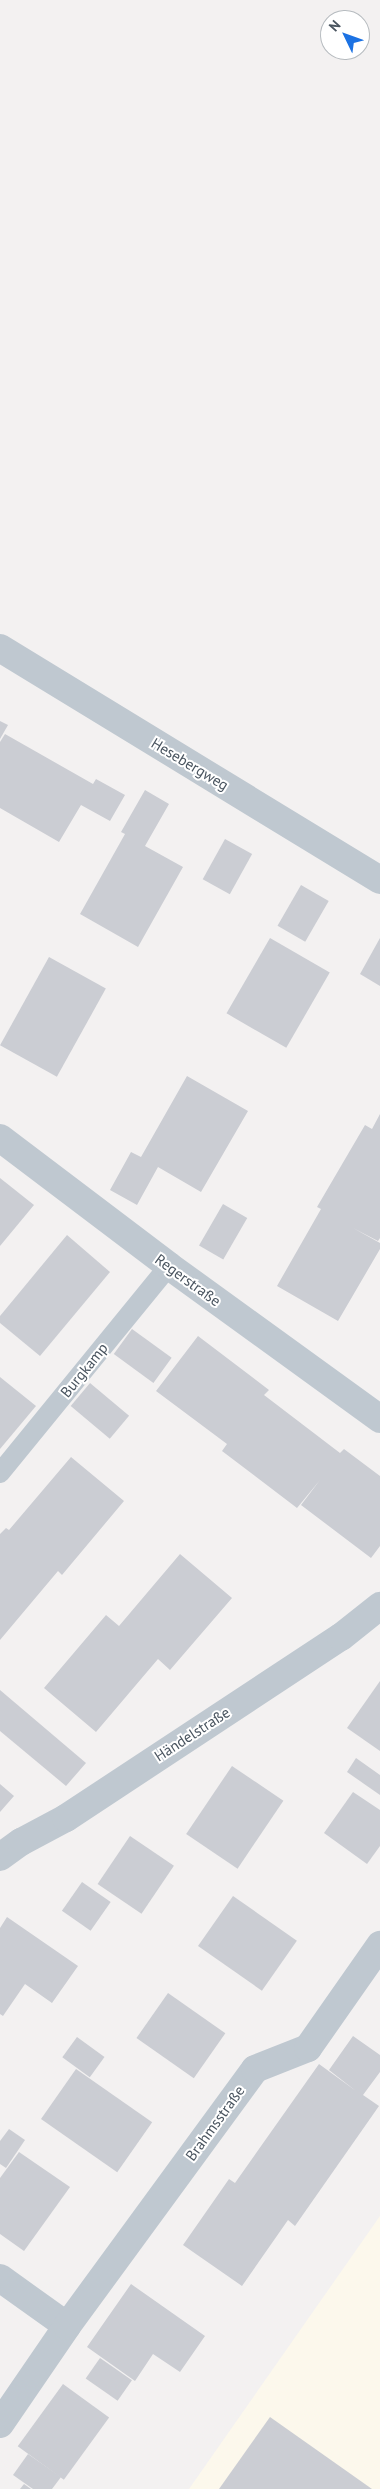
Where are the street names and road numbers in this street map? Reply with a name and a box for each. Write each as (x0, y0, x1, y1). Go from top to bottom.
street label: Hesebergweg (148, 734, 232, 794)
street label: Regerstraße (152, 1250, 224, 1310)
street label: Burgkamp (57, 1339, 111, 1401)
street label: Händelstraße (151, 1703, 233, 1765)
street label: Brahmsstraße (182, 2082, 248, 2164)

